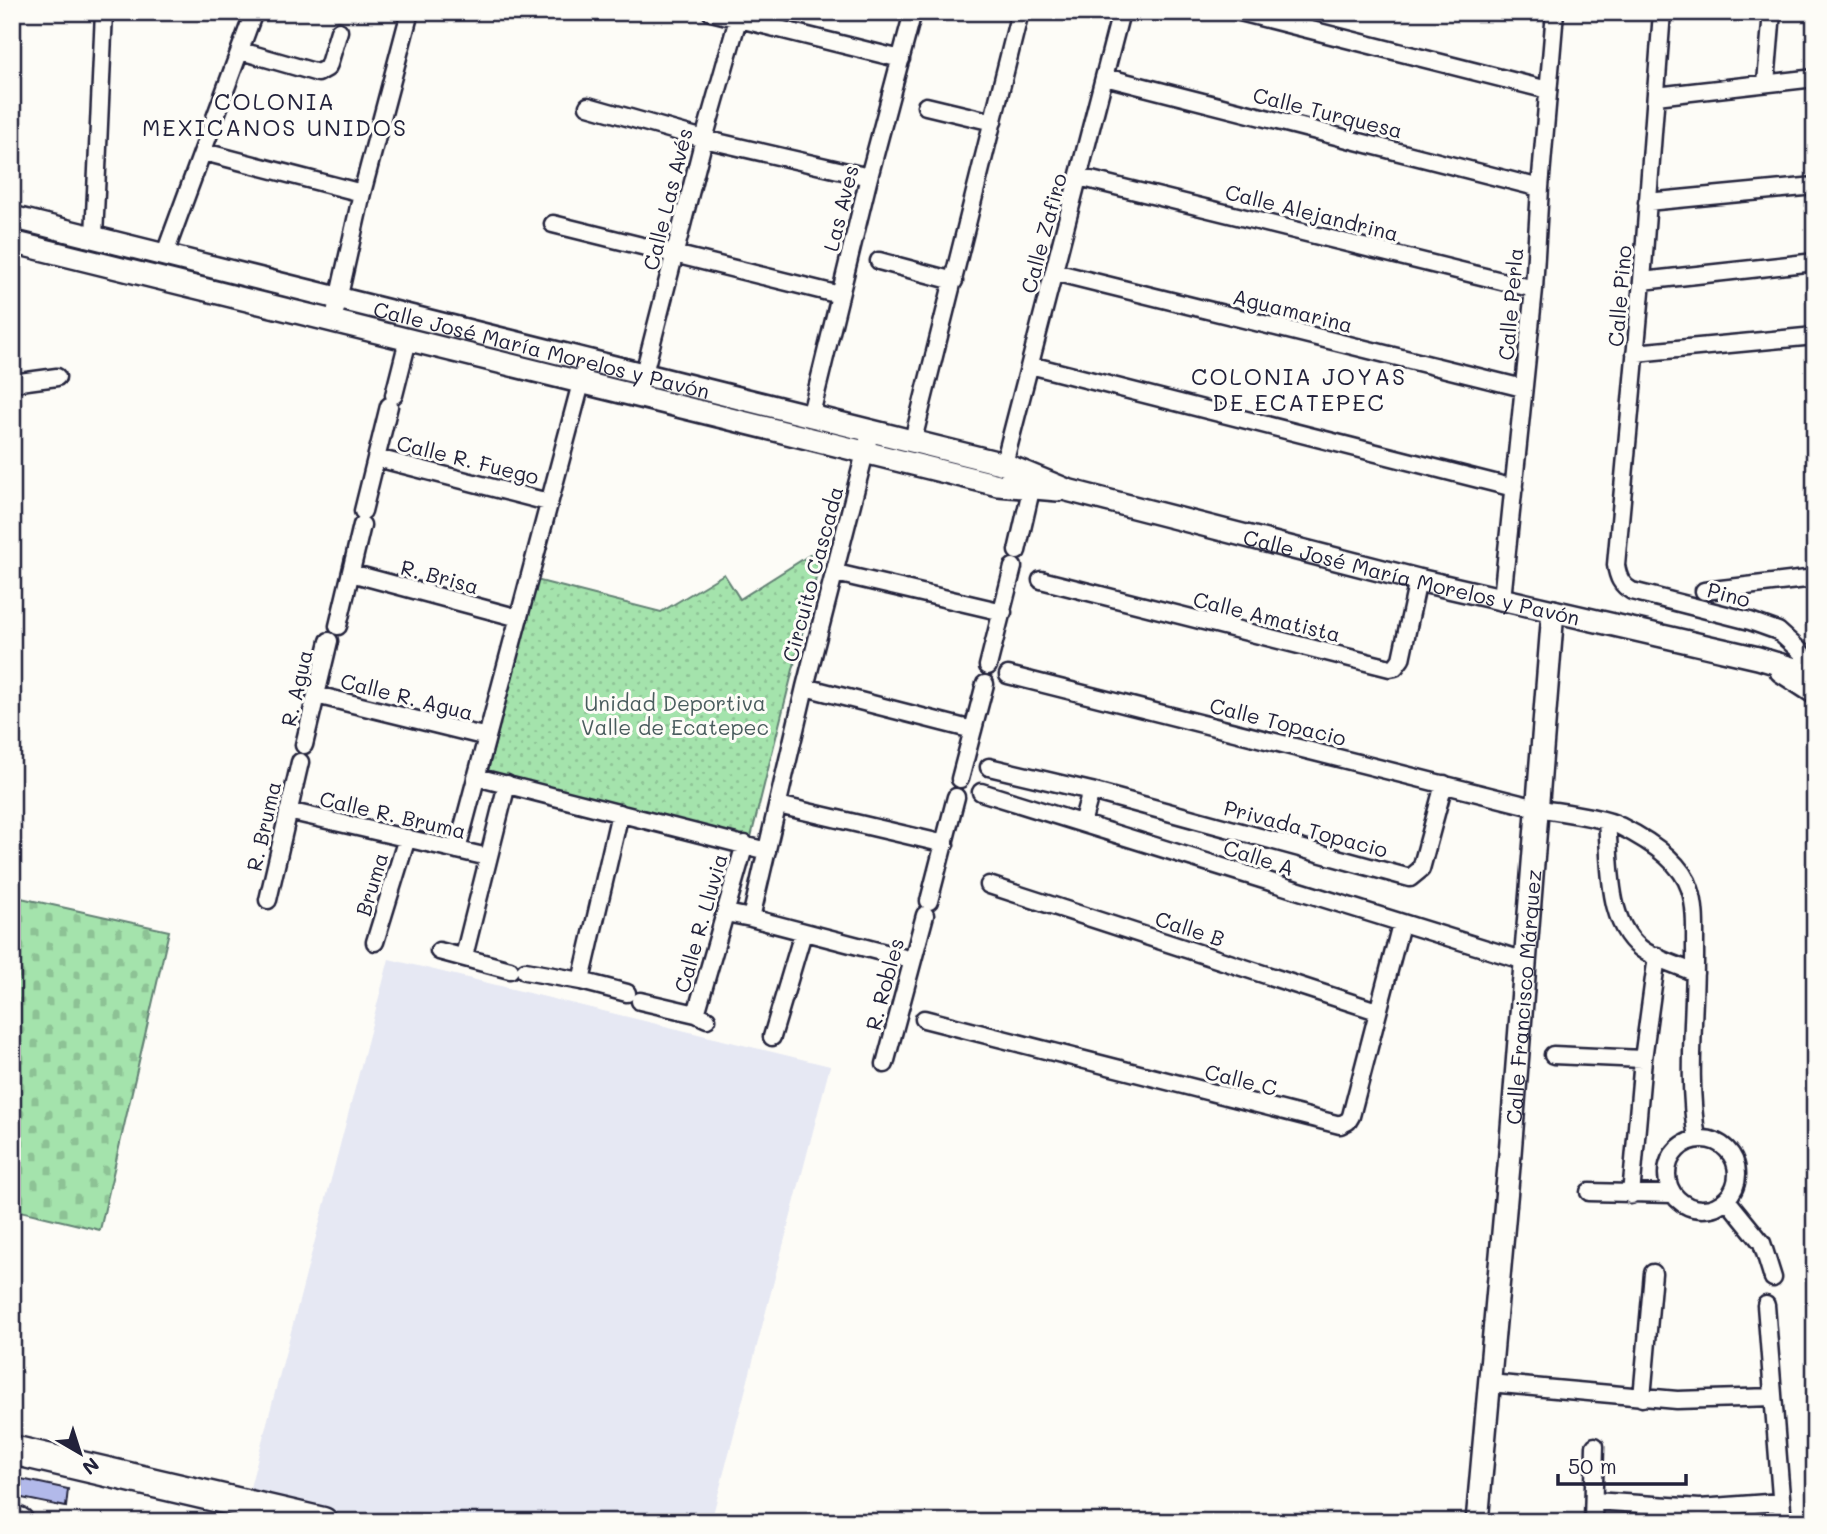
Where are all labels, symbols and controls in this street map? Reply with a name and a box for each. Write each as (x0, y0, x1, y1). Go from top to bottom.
street label: Calle Turquesa (1250, 80, 1406, 144)
district label: COLONIA MEXICANOS UNIDOS (142, 86, 408, 142)
street label: Calle Las Avés (636, 125, 698, 273)
street label: Las Aves (816, 162, 864, 254)
street label: Calle Zafiro (1014, 170, 1072, 296)
street label: Calle Alejandrina (1222, 177, 1402, 247)
street label: Calle Pino (1601, 244, 1637, 348)
street label: Calle Perla (1492, 246, 1528, 362)
street label: Aguamarina (1230, 282, 1356, 338)
street label: Calle José María Morelos y Pavón (371, 294, 713, 404)
district label: COLONIA JOYAS DE ECATEPEC (1191, 361, 1407, 417)
street label: Calle R. Fuego (394, 428, 542, 490)
street label: Circuito Cascada (776, 483, 848, 665)
street label: Calle José María Morelos y Pavón (1241, 522, 1583, 630)
street label: R. Brisa (398, 553, 482, 599)
street label: Pino (1705, 575, 1753, 613)
street label: Calle Amatista (1191, 585, 1343, 647)
street label: R. Agua (274, 647, 318, 729)
street label: Calle R. Agua (338, 666, 476, 726)
park label: Unidad Deportiva Valle de Ecatepec (581, 689, 769, 740)
street label: Calle Topacio (1207, 691, 1349, 751)
street label: R. Bruma (240, 778, 286, 874)
street label: Calle R. Bruma (317, 784, 469, 844)
street label: Privada Topacio (1221, 793, 1391, 863)
street label: Calle A (1220, 833, 1298, 881)
street label: Bruma (349, 849, 393, 919)
street label: Calle R. Lluvia (667, 850, 733, 996)
street label: Calle Francisco Márquez (1499, 868, 1546, 1126)
street label: Calle B (1152, 904, 1228, 952)
street label: R. Robles (859, 935, 909, 1033)
street label: Calle C (1202, 1057, 1280, 1101)
north arrow (46, 1418, 116, 1488)
scale bar (1558, 1443, 1685, 1487)
text: N (78, 1452, 104, 1481)
text: 50 m (1568, 1452, 1617, 1479)

